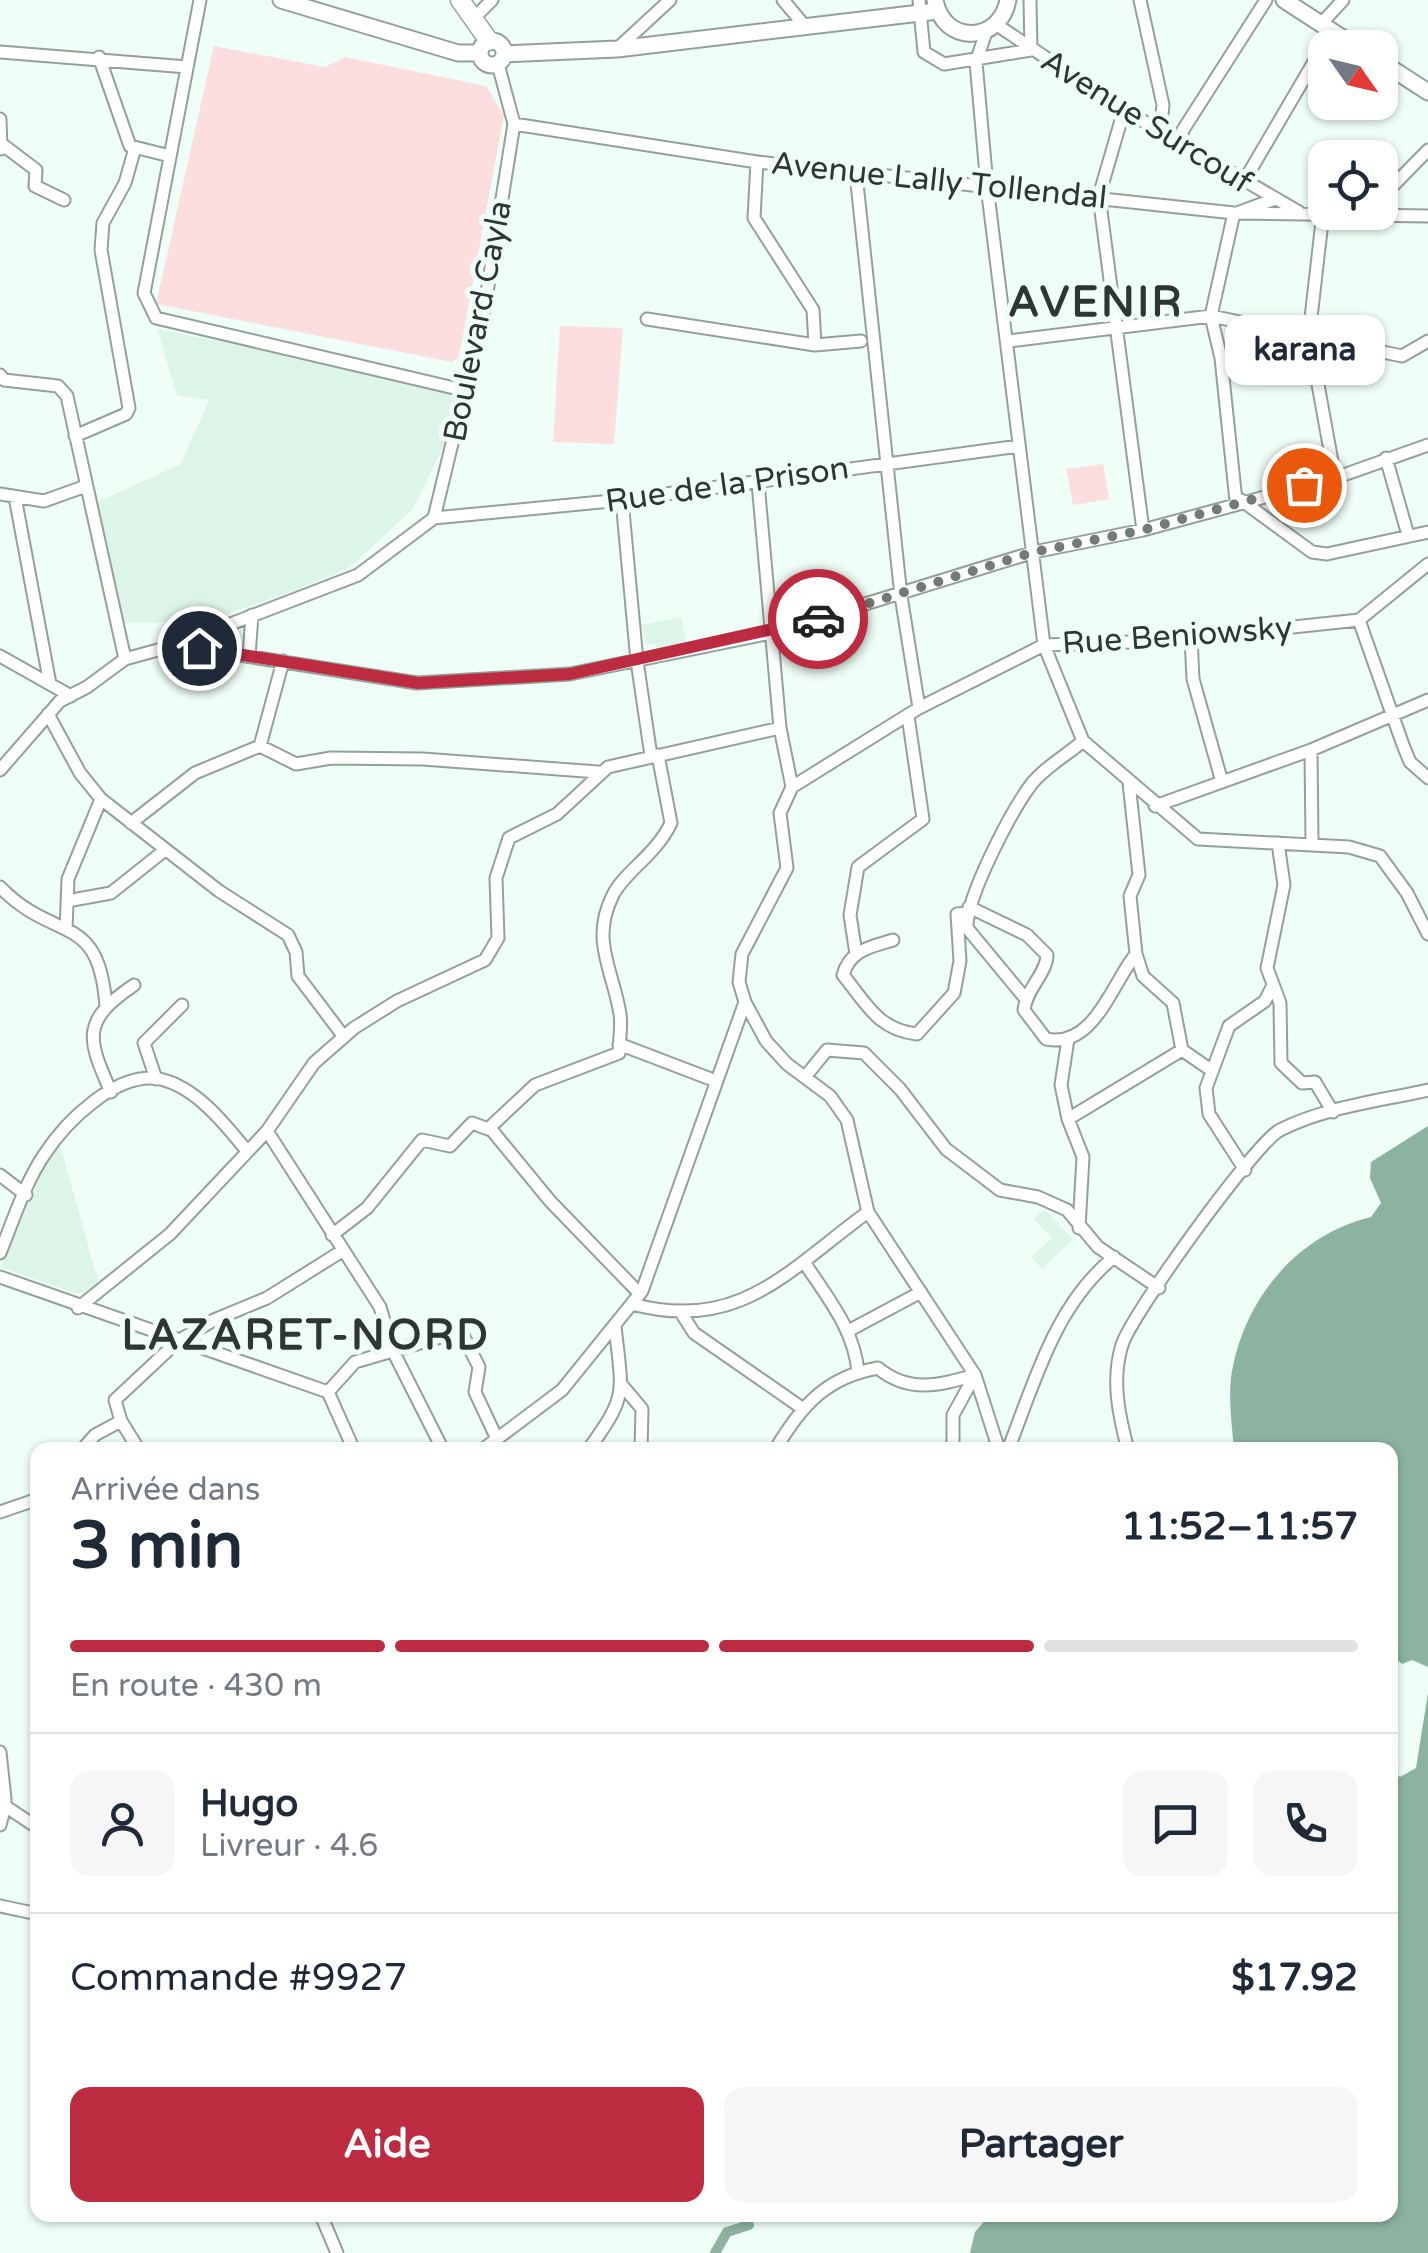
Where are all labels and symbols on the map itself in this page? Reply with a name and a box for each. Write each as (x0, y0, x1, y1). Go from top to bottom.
north arrow (1308, 30, 1398, 120)
street label: Avenue Surcouf (1034, 42, 1260, 202)
street label: Avenue Lally Tollendal (769, 144, 1109, 218)
street label: Boulevard Cayla (436, 197, 520, 445)
district label: AVENIR (1008, 277, 1184, 328)
callout: karana (1224, 315, 1384, 385)
pin (1262, 443, 1347, 528)
street label: Rue de la Prison (603, 449, 851, 521)
courier (768, 569, 868, 669)
pin (157, 606, 242, 691)
street label: Rue Beniowsky (1061, 609, 1294, 663)
district label: LAZARET-NORD (122, 1310, 490, 1361)

